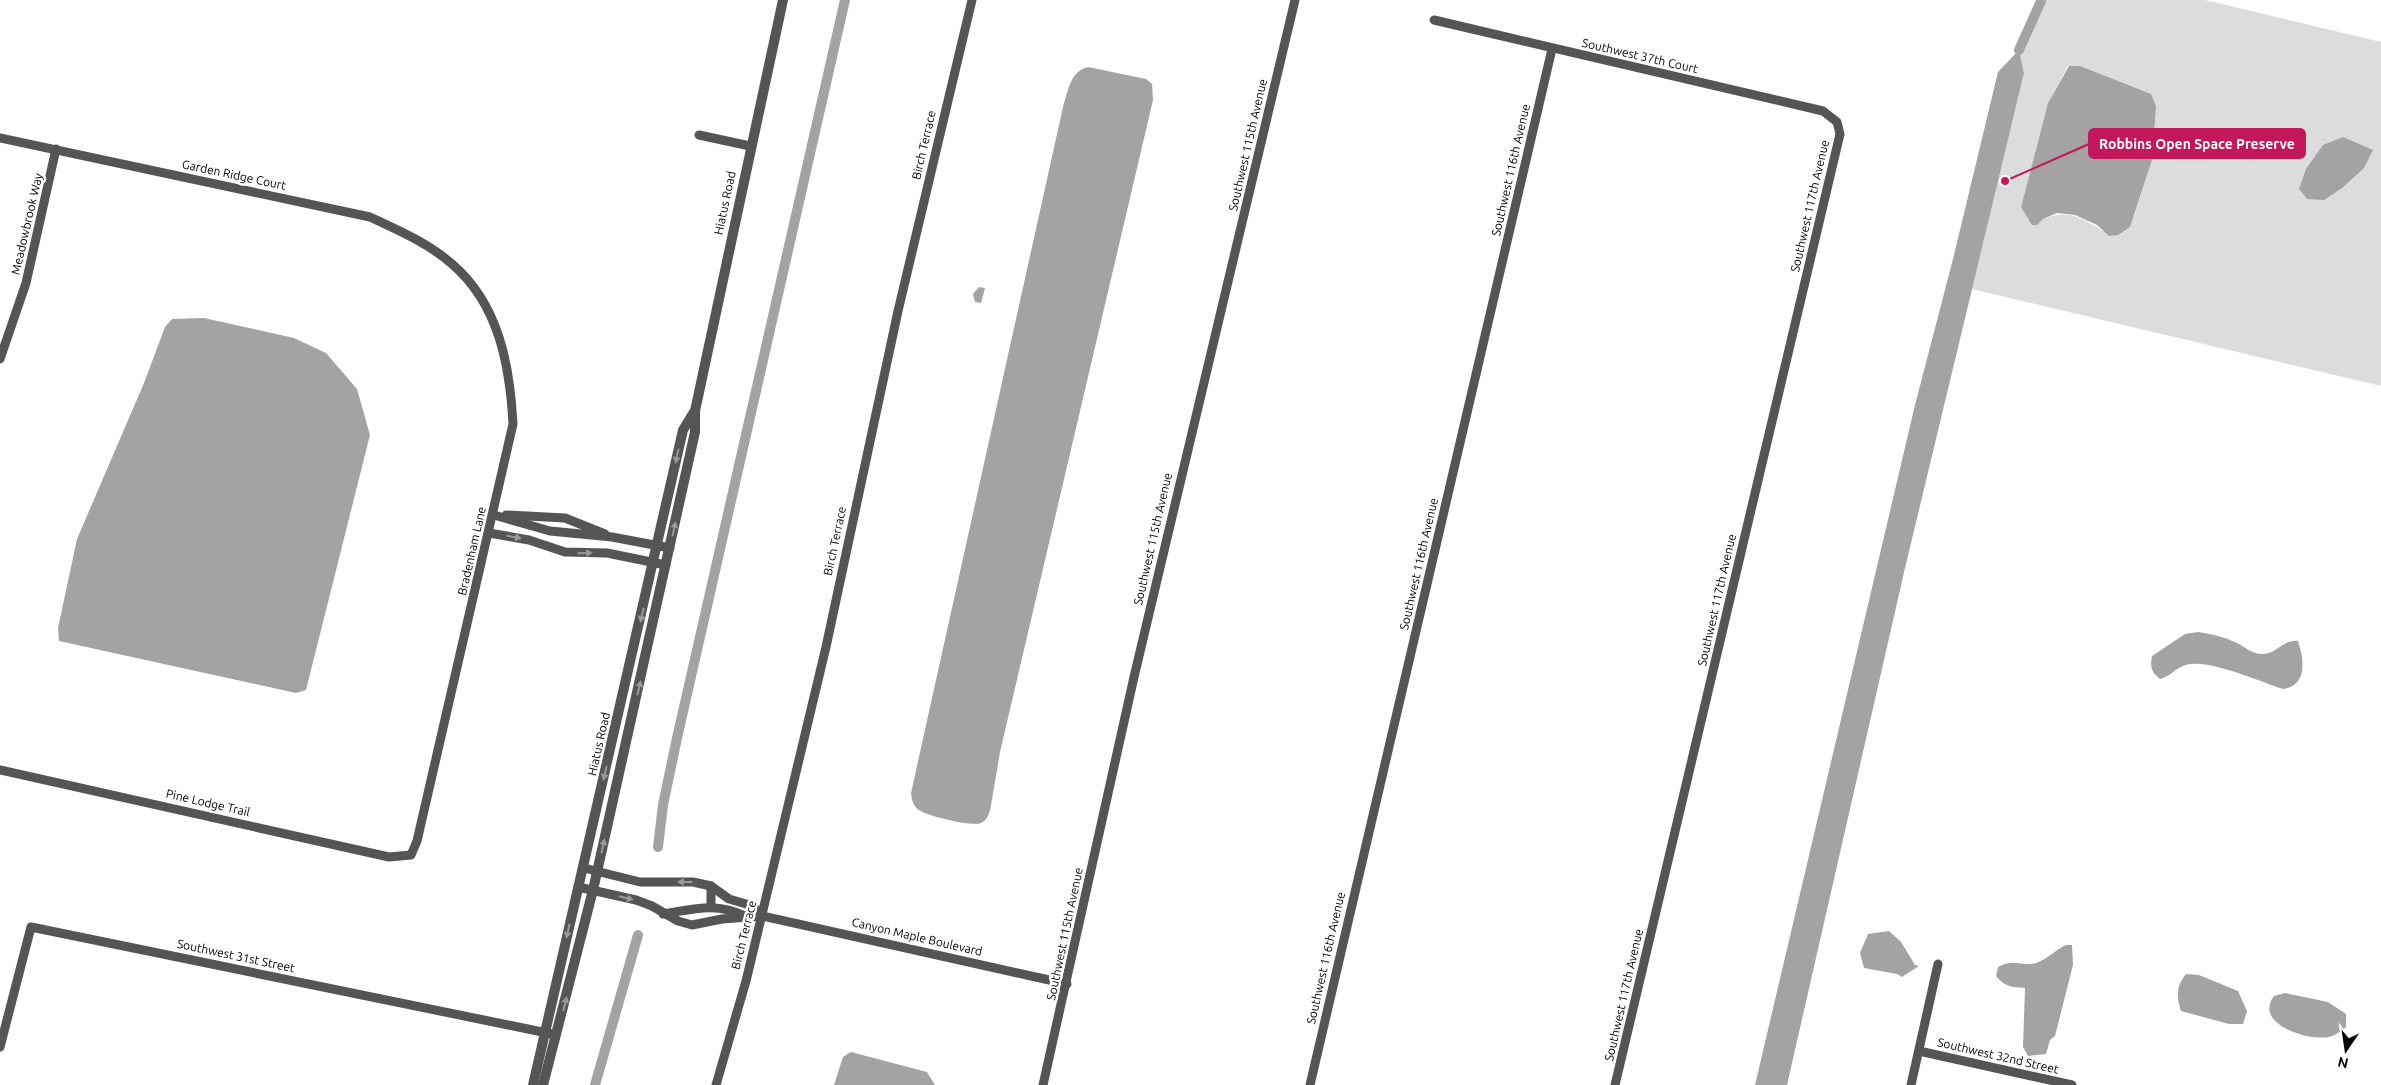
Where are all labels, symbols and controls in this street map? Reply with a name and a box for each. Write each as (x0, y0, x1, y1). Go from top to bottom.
street label: Southwest 37th Court (1581, 36, 1700, 75)
street label: Southwest 115th Avenue (1226, 77, 1269, 212)
street label: Southwest 116th Avenue (1489, 102, 1532, 237)
street label: Birch Terrace (909, 109, 938, 181)
callout: Robbins Open Space Preserve (2089, 129, 2305, 158)
text: Robbins Open Space Preserve (2099, 136, 2295, 152)
street label: Southwest 117th Avenue (1788, 138, 1831, 273)
street label: Garden Ridge Court (181, 157, 288, 192)
street label: Hiatus Road (711, 170, 738, 236)
street label: Meadowbrook Way (9, 172, 45, 276)
one-way arrow (673, 449, 681, 465)
street label: Southwest 115th Avenue (1131, 471, 1174, 606)
street label: Southwest 116th Avenue (1397, 496, 1440, 631)
street label: Bradenham Lane (455, 505, 488, 597)
street label: Birch Terrace (821, 505, 848, 577)
one-way arrow (670, 522, 678, 537)
street label: Southwest 117th Avenue (1695, 532, 1738, 667)
one-way arrow (506, 533, 522, 541)
one-way arrow (578, 549, 594, 557)
one-way arrow (638, 607, 646, 622)
one-way arrow (635, 679, 643, 695)
street label: Hiatus Road (585, 711, 612, 777)
one-way arrow (601, 766, 609, 782)
street label: Pine Lodge Trail (165, 787, 251, 818)
one-way arrow (599, 839, 607, 854)
street label: Southwest 115th Avenue (1044, 866, 1085, 1001)
one-way arrow (677, 878, 693, 886)
street label: Southwest 116th Avenue (1304, 890, 1347, 1025)
one-way arrow (618, 894, 633, 902)
street label: Birch Terrace (729, 899, 758, 971)
street label: Canyon Maple Boulevard (851, 915, 984, 958)
one-way arrow (564, 924, 572, 939)
street label: Southwest 117th Avenue (1602, 927, 1645, 1062)
street label: Southwest 31st Street (176, 937, 296, 974)
one-way arrow (561, 997, 569, 1012)
north arrow (2321, 1025, 2371, 1075)
street label: Southwest 32nd Street (1936, 1035, 2060, 1076)
text: N (2336, 1054, 2350, 1072)

